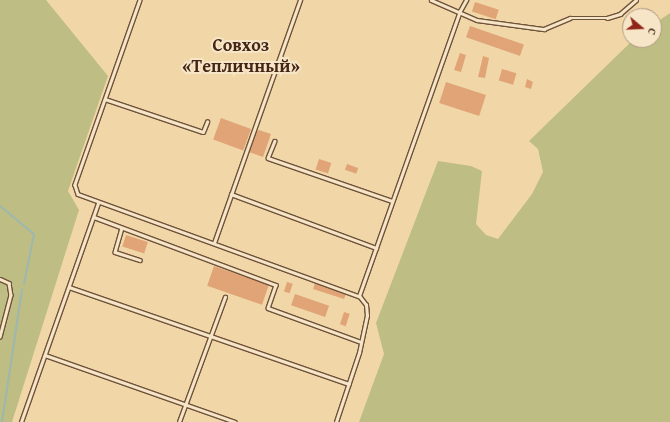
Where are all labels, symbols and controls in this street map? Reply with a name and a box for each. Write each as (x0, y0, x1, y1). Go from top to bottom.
north arrow (622, 8, 662, 48)
text: С (644, 26, 661, 37)
district label: Совхоз «Тепличный» (182, 35, 300, 78)

